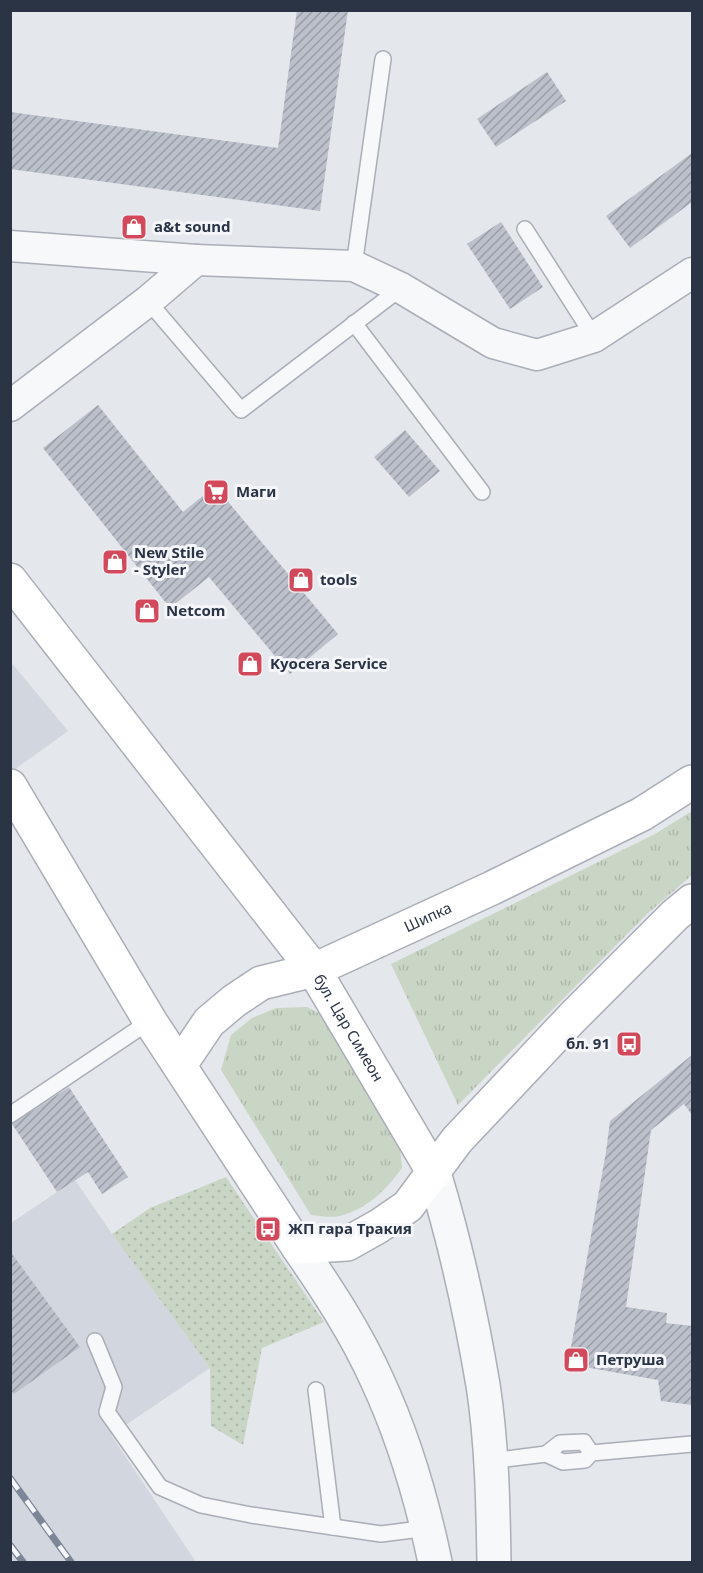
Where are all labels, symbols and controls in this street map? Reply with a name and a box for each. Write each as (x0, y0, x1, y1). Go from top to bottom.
shop icon: a&t sound (119, 212, 149, 242)
place label: a&t sound (154, 216, 231, 236)
supermarket icon: Маги (201, 477, 231, 507)
place label: Маги (236, 481, 276, 501)
place label: New Stile - Styler (134, 542, 204, 579)
shop icon: New Stile - Styler (100, 547, 130, 577)
shop icon: tools (286, 565, 316, 595)
place label: tools (320, 569, 357, 589)
shop icon: Netcom (132, 596, 162, 626)
place label: Netcom (166, 600, 225, 620)
shop icon: Kyocera Service (235, 649, 265, 679)
place label: Kyocera Service (270, 653, 388, 673)
street label: Шипка (401, 897, 454, 936)
street label: бул. Цар Симеон (310, 970, 389, 1085)
bus stop icon: бл. 91 (614, 1029, 644, 1059)
place label: бл. 91 (566, 1033, 610, 1053)
bus stop icon: ЖП гара Тракия (253, 1214, 283, 1244)
place label: ЖП гара Тракия (288, 1218, 412, 1238)
shop icon: Петруша (561, 1345, 591, 1375)
place label: Петруша (596, 1349, 665, 1369)

